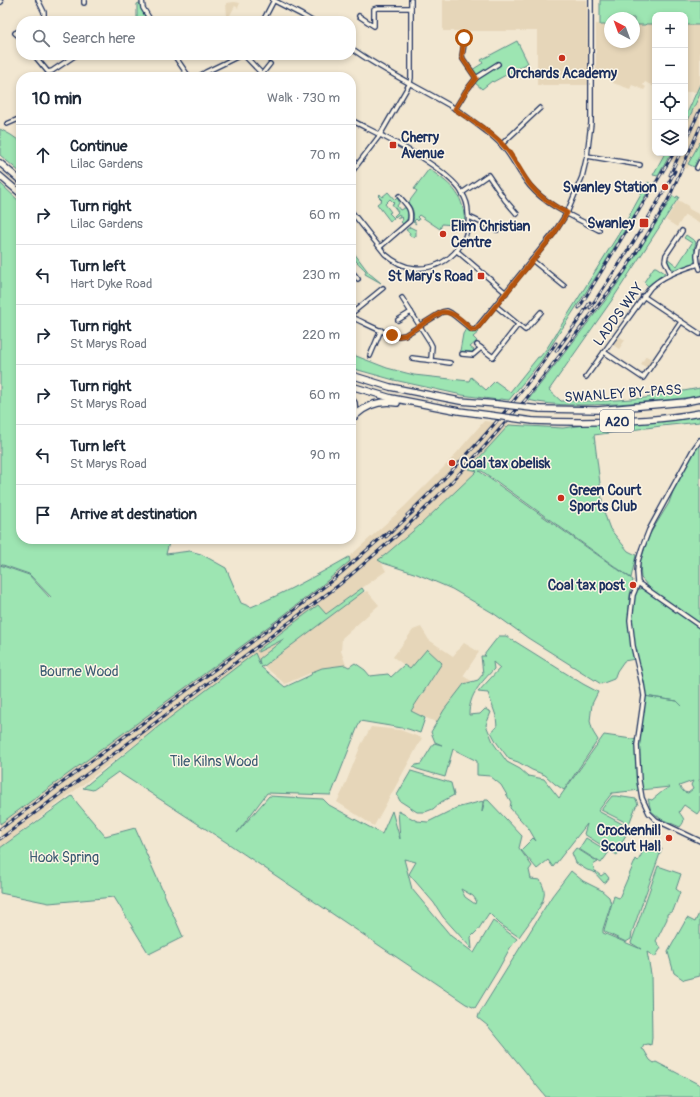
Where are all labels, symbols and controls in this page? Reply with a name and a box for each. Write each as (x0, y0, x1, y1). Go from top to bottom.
north arrow (604, 12, 640, 48)
map controls (652, 12, 688, 156)
button: + (652, 12, 688, 48)
search box (16, 16, 356, 60)
icon: search (30, 27, 52, 49)
text: Search here (62, 29, 135, 48)
route start (455, 29, 473, 47)
button: − (652, 48, 688, 84)
marker: Orchards Academy (557, 53, 567, 63)
place label: Orchards Academy (507, 65, 617, 82)
button: locate (652, 84, 688, 120)
text: 10 min (32, 88, 82, 109)
text: Walk · 730 m (267, 90, 340, 106)
button: layers (652, 120, 688, 156)
place label: Cherry Avenue (401, 129, 445, 162)
text: Continue (70, 137, 128, 156)
marker: Cherry Avenue (388, 140, 398, 150)
icon: ahead (32, 144, 54, 166)
text: 70 m (310, 147, 340, 163)
text: Lilac Gardens (70, 156, 143, 172)
place label: Swanley Station (563, 179, 657, 196)
marker: Swanley Station (660, 182, 670, 192)
text: Turn right (70, 197, 131, 216)
icon: right (32, 204, 54, 226)
text: 60 m (309, 207, 340, 223)
place label: Swanley (587, 215, 635, 232)
text: Lilac Gardens (70, 216, 143, 232)
marker: Swanley (638, 217, 650, 229)
place label: Elim Christian Centre (451, 218, 530, 251)
marker: Elim Christian Centre (438, 229, 448, 239)
text: Turn left (70, 257, 126, 276)
icon: left (32, 264, 54, 286)
text: 230 m (303, 267, 340, 283)
place label: St Mary's Road (388, 268, 473, 285)
marker: St Mary's Road (476, 271, 486, 281)
text: Hart Dyke Road (70, 276, 152, 292)
street label: LADDS WAY (590, 279, 647, 349)
text: Turn right (70, 317, 131, 336)
icon: right (32, 324, 54, 346)
route end (383, 326, 401, 344)
text: 220 m (302, 327, 340, 343)
text: St Marys Road (70, 336, 147, 352)
text: Turn right (70, 377, 131, 396)
street label: SWANLEY BY-PASS (564, 381, 682, 406)
icon: right (32, 384, 54, 406)
text: 60 m (309, 387, 340, 403)
text: St Marys Road (70, 396, 147, 412)
road number: A20 (600, 410, 634, 432)
text: Turn left (70, 437, 126, 456)
icon: left (32, 444, 54, 466)
text: 90 m (310, 447, 340, 463)
place label: Coal tax obelisk (460, 455, 551, 472)
text: St Marys Road (70, 456, 147, 472)
marker: Coal tax obelisk (447, 458, 457, 468)
place label: Green Court Sports Club (569, 482, 642, 515)
marker: Green Court Sports Club (556, 493, 566, 503)
icon: arrive (32, 504, 54, 526)
text: Arrive at destination (70, 505, 197, 524)
place label: Coal tax post (548, 577, 625, 594)
marker: Coal tax post (628, 580, 638, 590)
park label: Bourne Wood (39, 663, 119, 680)
park label: Tile Kilns Wood (170, 753, 258, 770)
place label: Crockenhill Scout Hall (597, 822, 661, 855)
marker: Crockenhill Scout Hall (664, 833, 674, 843)
park label: Hook Spring (29, 849, 99, 866)

